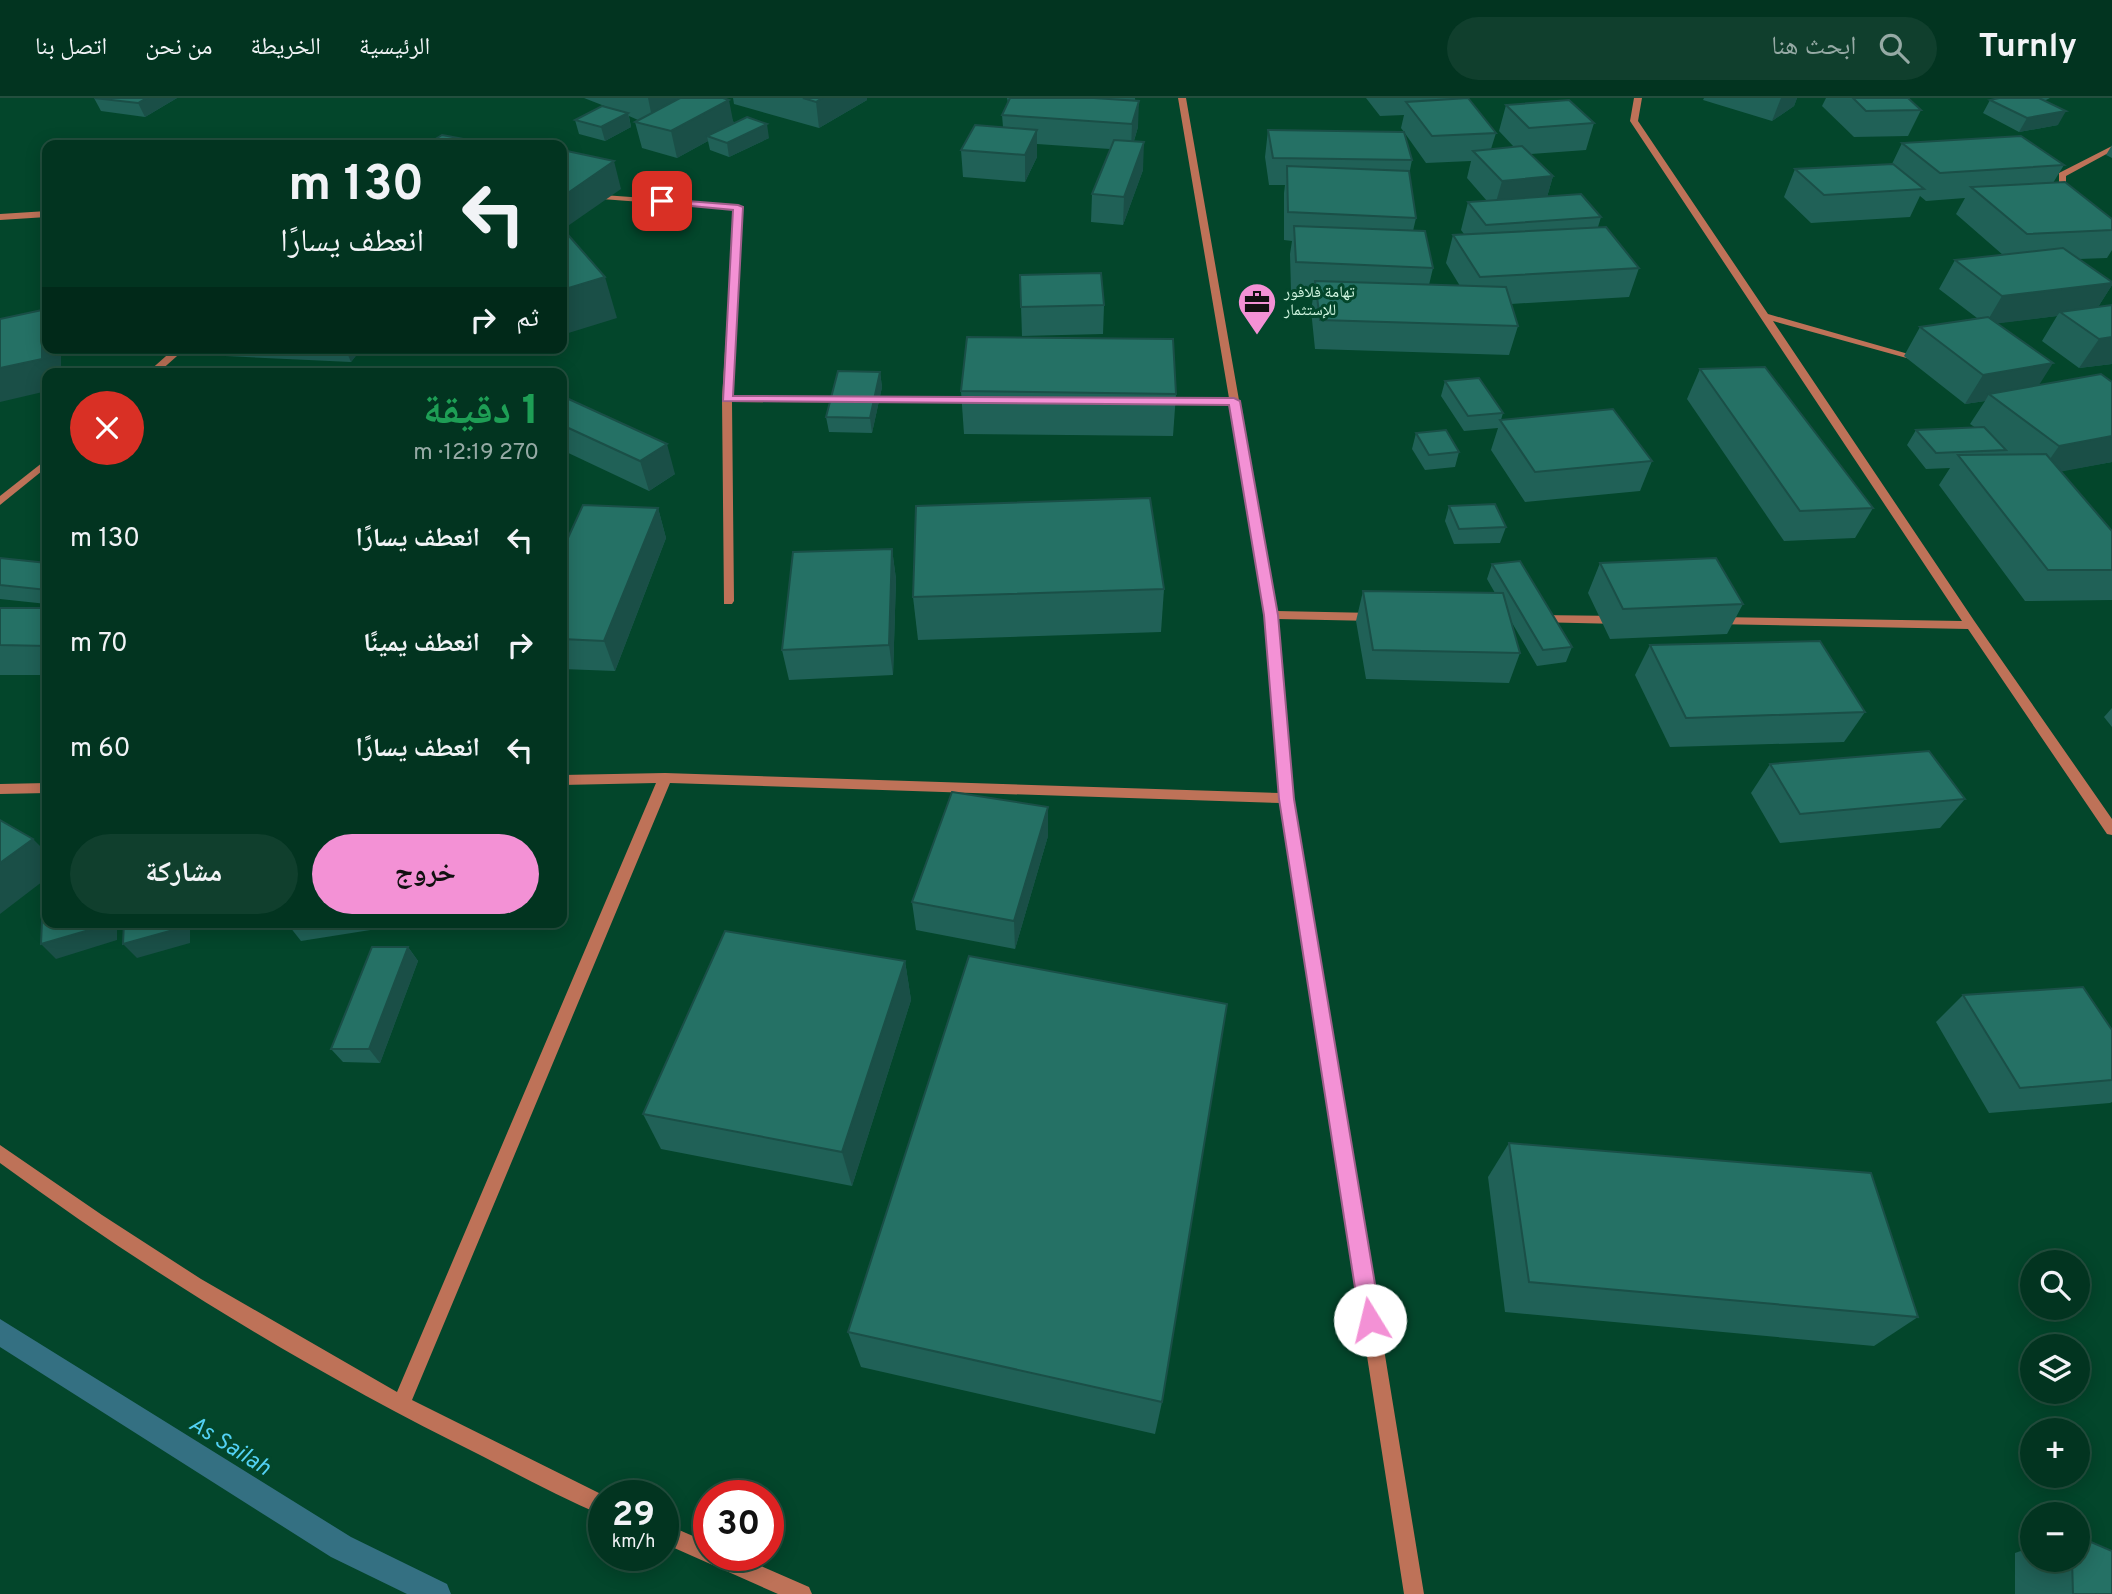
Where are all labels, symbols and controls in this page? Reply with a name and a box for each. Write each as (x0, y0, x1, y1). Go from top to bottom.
search box (1447, 17, 1937, 80)
text: Turnly (1979, 27, 2077, 69)
icon: search (1875, 29, 1913, 67)
text: ابحث هنا (1771, 31, 1857, 64)
text: اتصل بنا (35, 33, 107, 63)
text: من نحن (145, 33, 212, 63)
text: الخريطة (250, 33, 321, 63)
text: الرئيسية (359, 33, 430, 63)
text: 130 m (288, 156, 424, 218)
icon: left (448, 168, 539, 259)
pin (632, 171, 692, 231)
icon: arrive (643, 182, 681, 220)
text: انعطف يسارًا (280, 223, 424, 263)
office icon: تهامة فلافور للإستثمار (1236, 281, 1278, 336)
place label: تهامة فلافور للإستثمار (1283, 283, 1355, 321)
icon: right (464, 301, 502, 339)
text: ثم (516, 303, 539, 336)
text: 1 دقيقة (423, 386, 539, 439)
button: close (70, 391, 144, 465)
text: 270 m · 12:19 (413, 439, 539, 468)
icon: left (501, 521, 539, 559)
text: 130 m (70, 523, 140, 556)
text: انعطف يسارًا (356, 523, 480, 556)
icon: right (501, 626, 539, 664)
text: 70 m (70, 628, 128, 661)
text: انعطف يمينًا (363, 628, 480, 661)
icon: left (501, 731, 539, 769)
text: 60 m (70, 733, 130, 766)
text: انعطف يسارًا (356, 733, 480, 766)
button: مشاركة (70, 834, 298, 914)
button: خروج (312, 834, 539, 914)
map controls (2020, 1250, 2090, 1572)
button: search (2020, 1250, 2090, 1320)
position arrow (1333, 1283, 1407, 1357)
button: layers (2020, 1334, 2090, 1404)
water label: As Sailah (183, 1411, 276, 1484)
button: + (2020, 1418, 2090, 1488)
speed limit sign: 30 (693, 1480, 784, 1571)
text: 29 (612, 1494, 655, 1538)
button: − (2020, 1502, 2090, 1572)
text: km/h (612, 1531, 655, 1554)

